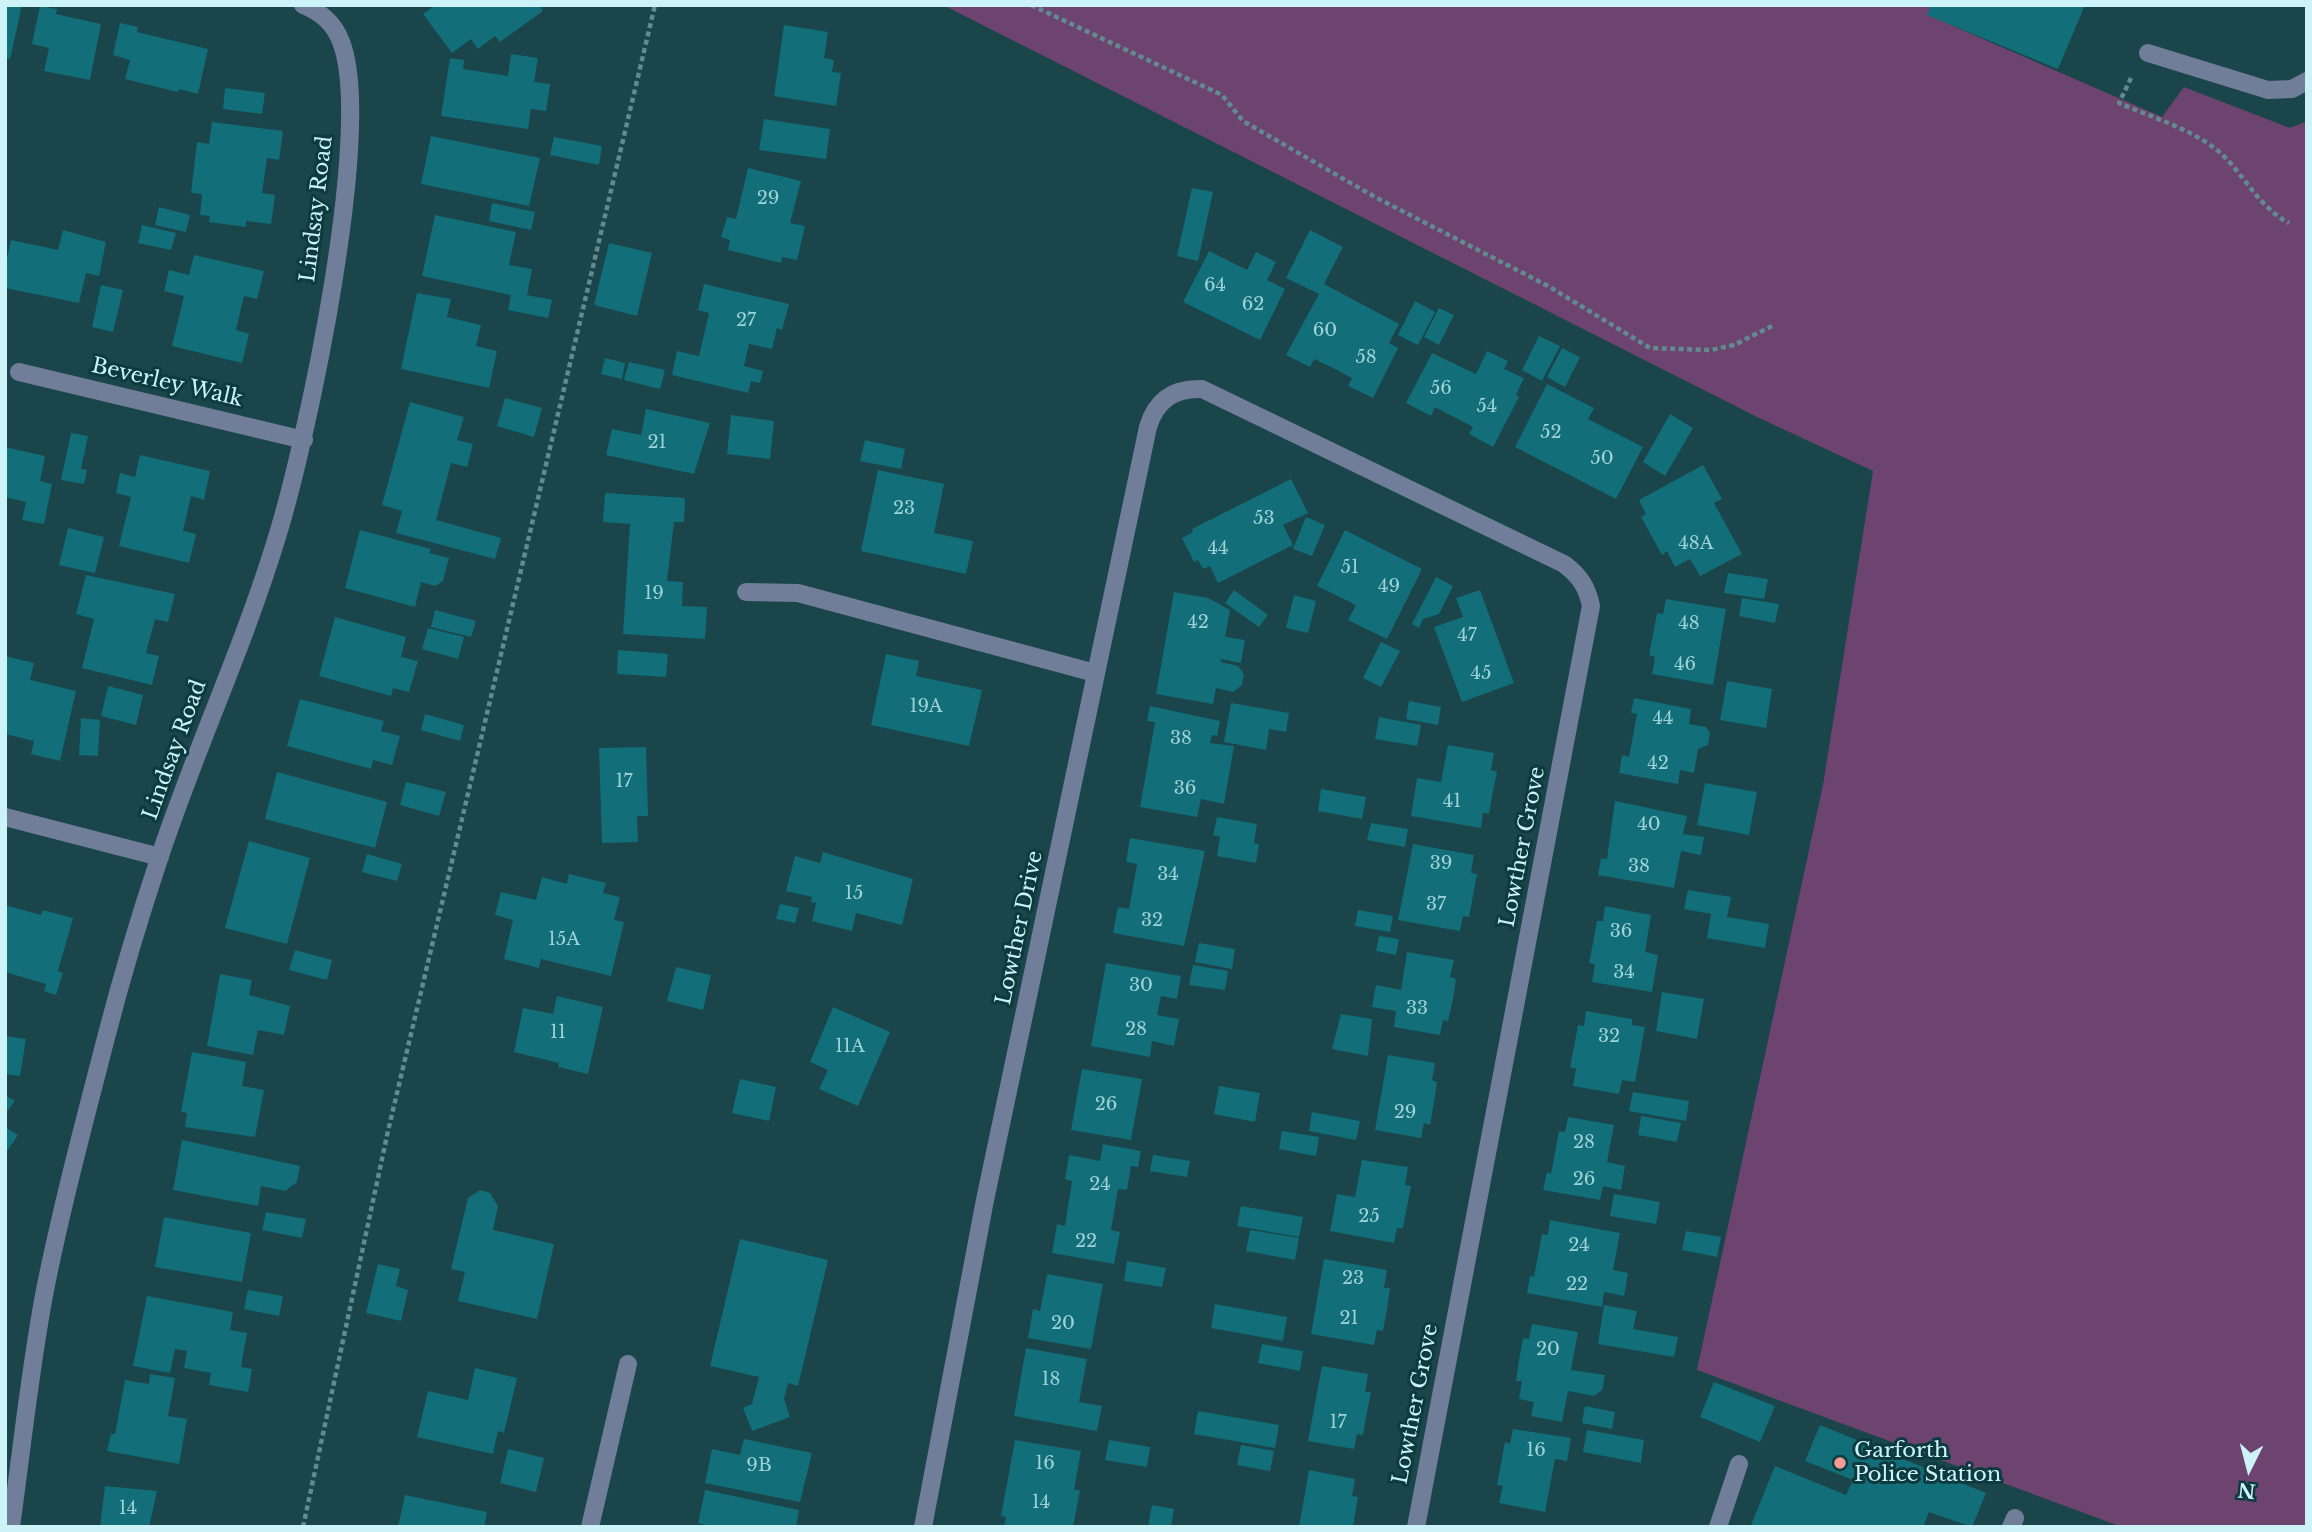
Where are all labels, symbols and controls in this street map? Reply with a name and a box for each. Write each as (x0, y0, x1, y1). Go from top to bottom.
street label: Lindsay Road (296, 134, 338, 284)
house number: 29 (757, 188, 779, 210)
house number: 64 (1204, 275, 1226, 297)
house number: 62 (1242, 294, 1264, 316)
house number: 27 (736, 310, 756, 332)
house number: 60 (1313, 320, 1337, 342)
house number: 58 (1355, 347, 1377, 369)
street label: Beverley Walk (89, 353, 245, 413)
house number: 56 (1430, 378, 1452, 400)
house number: 54 (1477, 396, 1497, 418)
house number: 52 (1540, 422, 1562, 444)
house number: 21 (647, 432, 667, 454)
house number: 50 (1590, 448, 1614, 470)
house number: 23 (893, 498, 915, 520)
house number: 53 (1253, 508, 1275, 530)
house number: 48A (1678, 533, 1714, 555)
house number: 44 (1207, 538, 1229, 560)
house number: 51 (1341, 557, 1359, 579)
house number: 49 (1378, 576, 1400, 598)
house number: 19 (644, 583, 664, 605)
house number: 42 (1187, 612, 1209, 634)
house number: 48 (1678, 613, 1700, 635)
house number: 47 (1457, 625, 1477, 647)
house number: 46 (1674, 654, 1696, 676)
house number: 45 (1471, 663, 1491, 685)
street label: Lindsay Road (138, 677, 212, 823)
house number: 19A (909, 696, 943, 718)
house number: 44 (1652, 708, 1674, 730)
house number: 38 (1170, 728, 1192, 750)
house number: 42 (1647, 753, 1669, 775)
street label: Lowther Grove (1495, 765, 1551, 929)
house number: 17 (615, 771, 633, 793)
house number: 36 (1174, 778, 1196, 800)
house number: 41 (1443, 791, 1461, 813)
house number: 40 (1637, 814, 1661, 836)
street label: Lowther Drive (991, 849, 1049, 1007)
house number: 39 (1430, 853, 1452, 875)
house number: 38 (1628, 856, 1650, 878)
house number: 34 (1157, 864, 1179, 886)
house number: 15 (845, 883, 863, 905)
house number: 37 (1426, 894, 1446, 916)
house number: 32 (1141, 910, 1163, 932)
house number: 36 (1610, 921, 1632, 943)
house number: 15A (548, 929, 580, 951)
house number: 34 (1613, 962, 1635, 984)
house number: 30 (1129, 975, 1153, 997)
house number: 33 (1406, 998, 1428, 1020)
house number: 28 (1125, 1019, 1147, 1041)
house number: 11 (550, 1022, 566, 1044)
house number: 32 (1598, 1026, 1620, 1048)
house number: 11A (835, 1036, 865, 1058)
house number: 26 (1095, 1094, 1117, 1116)
house number: 29 (1394, 1102, 1416, 1124)
house number: 28 (1573, 1132, 1595, 1154)
house number: 26 (1573, 1169, 1595, 1191)
house number: 24 (1089, 1174, 1111, 1196)
house number: 25 (1358, 1206, 1380, 1228)
house number: 22 (1075, 1231, 1097, 1253)
house number: 24 (1568, 1235, 1590, 1257)
house number: 23 (1342, 1268, 1364, 1290)
house number: 22 (1566, 1274, 1588, 1296)
house number: 21 (1339, 1308, 1359, 1330)
house number: 20 (1051, 1313, 1075, 1335)
street label: Lowther Grove (1388, 1322, 1444, 1486)
house number: 20 (1536, 1339, 1560, 1361)
house number: 18 (1042, 1369, 1060, 1391)
house number: 17 (1329, 1412, 1347, 1434)
north arrow (2214, 1434, 2284, 1504)
place label: Garforth Police Station (1854, 1438, 2001, 1488)
house number: 16 (1526, 1440, 1546, 1462)
house number: 16 (1035, 1453, 1055, 1475)
house number: 9B (746, 1455, 772, 1477)
marker: Garforth Police Station (1832, 1455, 1848, 1471)
text: N (2237, 1478, 2257, 1503)
house number: 14 (1032, 1492, 1050, 1514)
house number: 14 (119, 1498, 137, 1520)

